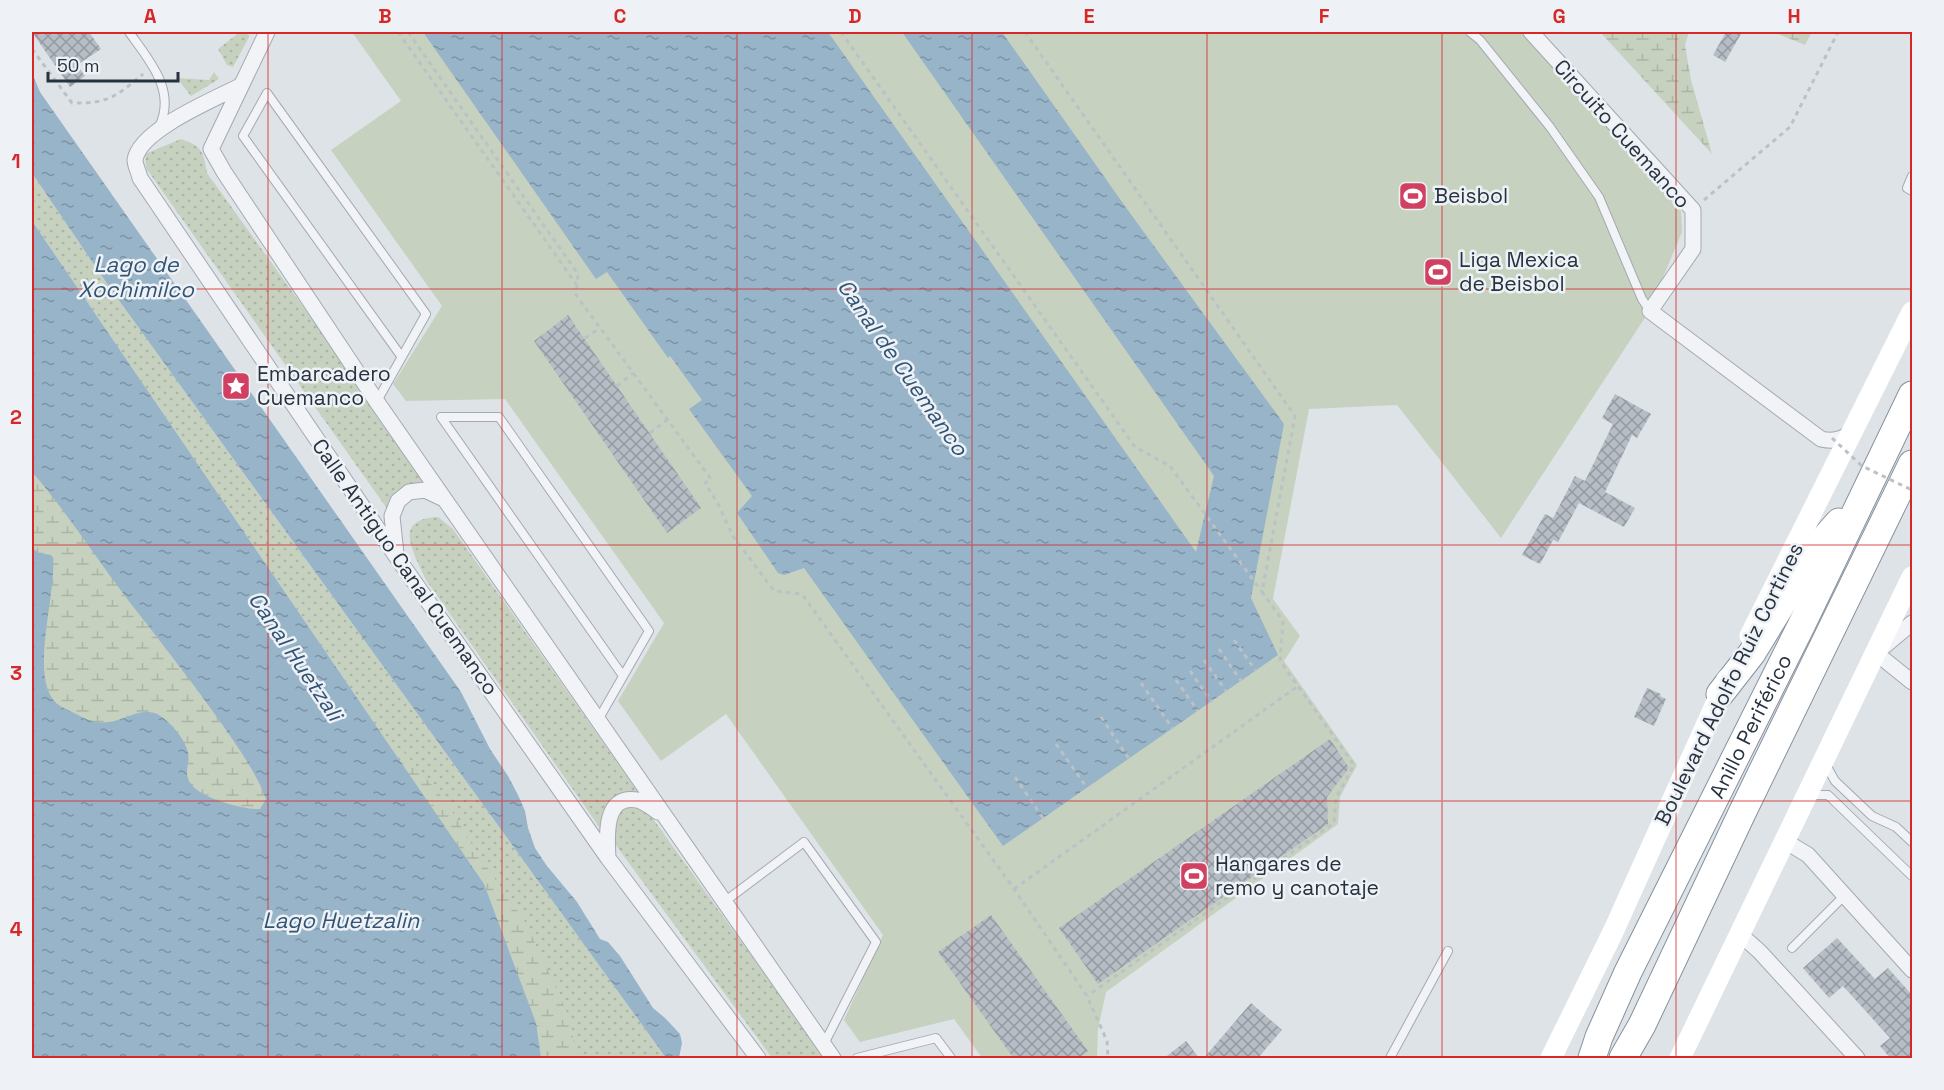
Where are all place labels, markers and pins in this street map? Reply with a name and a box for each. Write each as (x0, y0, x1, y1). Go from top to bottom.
sports icon: Beisbol (1397, 180, 1429, 212)
place label: Beisbol (1434, 182, 1508, 209)
place label: Liga Mexica de Beisbol (1459, 246, 1579, 297)
sports icon: Liga Mexica de Beisbol (1422, 256, 1454, 288)
place label: Embarcadero Cuemanco (257, 360, 391, 411)
place icon: Embarcadero Cuemanco (220, 370, 252, 402)
place label: Hangares de remo y canotaje (1215, 850, 1379, 901)
sports icon: Hangares de remo y canotaje (1178, 860, 1210, 892)

